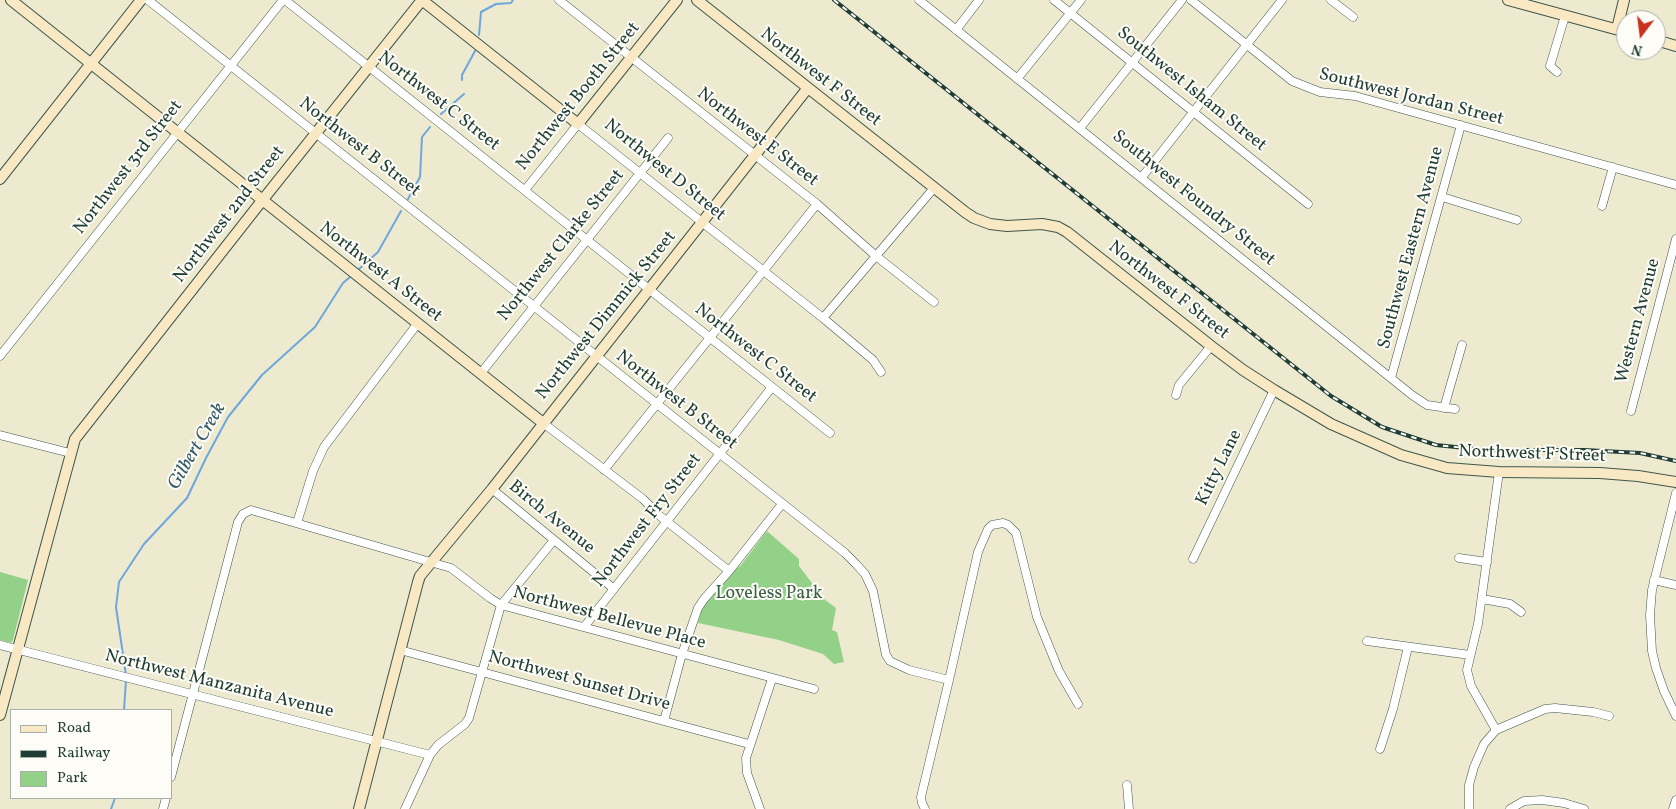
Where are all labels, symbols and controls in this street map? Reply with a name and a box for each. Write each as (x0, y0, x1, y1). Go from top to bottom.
north arrow (1616, 10, 1666, 60)
street label: Northwest Booth Street (512, 18, 646, 176)
street label: Southwest Isham Street (1112, 23, 1270, 157)
street label: Northwest F Street (755, 24, 885, 132)
text: N (1630, 39, 1645, 60)
street label: Northwest C Street (373, 48, 503, 156)
street label: Southwest Jordan Street (1316, 65, 1506, 131)
street label: Northwest E Street (692, 84, 822, 192)
street label: Northwest B Street (294, 94, 424, 202)
street label: Northwest 3rd Street (70, 97, 188, 239)
street label: Northwest D Street (599, 115, 729, 227)
street label: Southwest Foundry Street (1107, 126, 1279, 272)
street label: Northwest 2nd Street (170, 142, 290, 288)
street label: Southwest Eastern Avenue (1375, 144, 1449, 352)
street label: Northwest Clarke Street (494, 166, 630, 326)
street label: Northwest A Street (314, 218, 446, 328)
street label: Northwest Dimmick Street (532, 227, 682, 405)
street label: Northwest F Street (1103, 237, 1233, 345)
street label: Western Avenue (1612, 256, 1666, 386)
street label: Northwest C Street (690, 300, 820, 408)
street label: Northwest B Street (611, 347, 741, 455)
water label: Gilbert Creek (164, 399, 232, 495)
street label: Kitty Lane (1192, 427, 1248, 509)
street label: Northwest F Street (1458, 442, 1606, 468)
street label: Northwest Fry Street (589, 450, 707, 592)
street label: Birch Avenue (503, 477, 599, 559)
street label: Northwest Bellevue Place (510, 583, 708, 655)
park label: Loveless Park (715, 584, 823, 606)
street label: Northwest Manzanita Avenue (102, 646, 336, 724)
street label: Northwest Sunset Drive (486, 647, 672, 717)
legend (10, 709, 172, 799)
text: Road (57, 718, 91, 739)
text: Railway (57, 743, 110, 764)
text: Park (57, 768, 88, 789)

